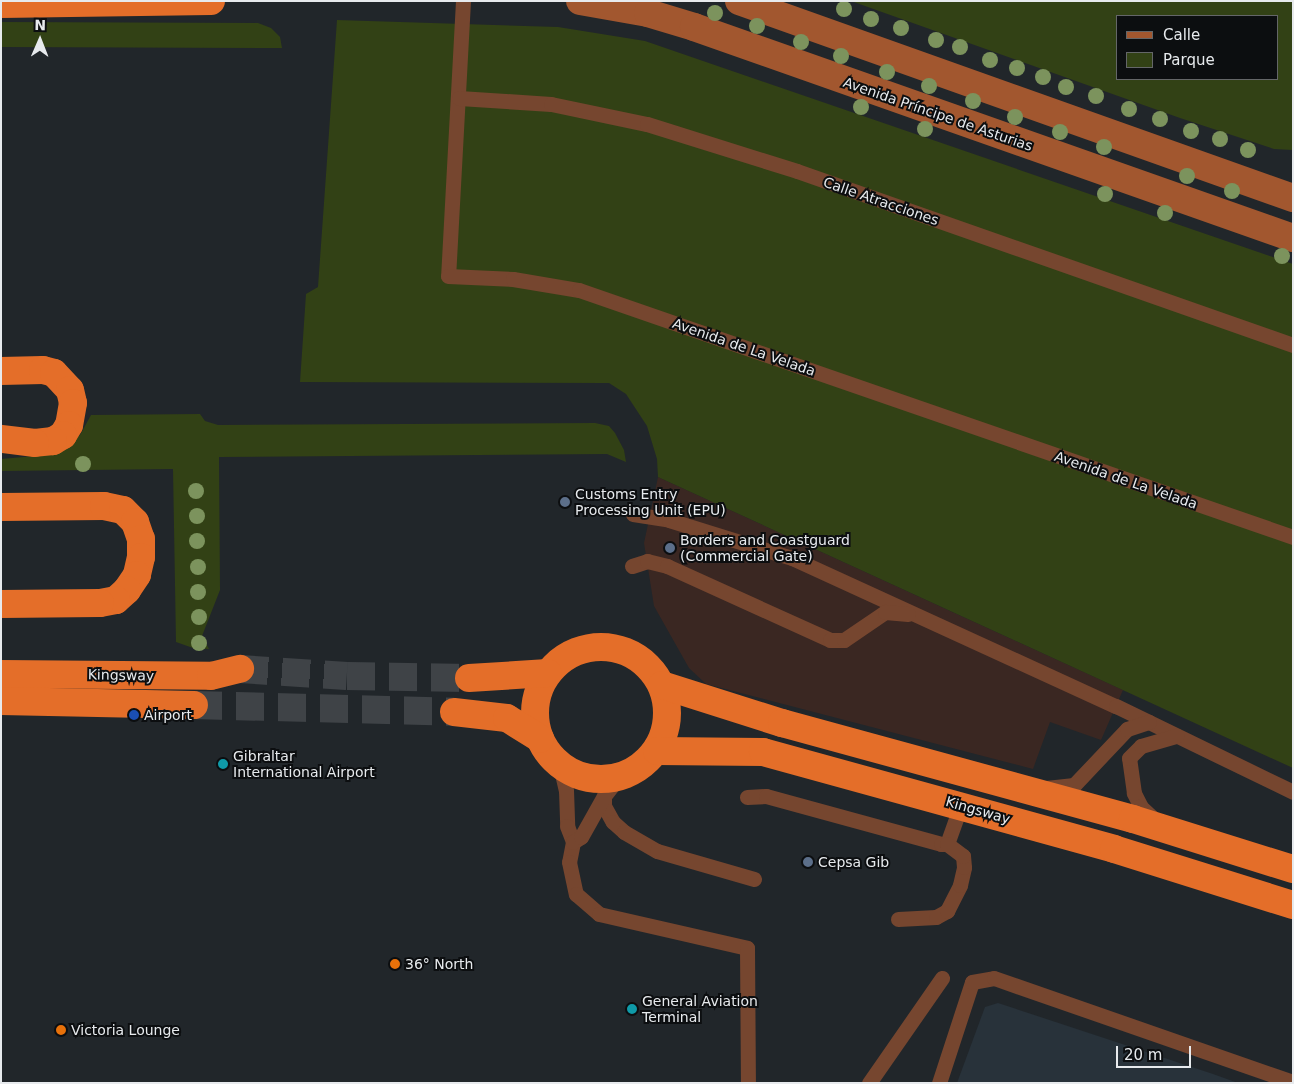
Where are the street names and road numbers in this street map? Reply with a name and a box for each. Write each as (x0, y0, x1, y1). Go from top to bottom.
street label: Avenida Príncipe de Asturias (841, 74, 1035, 154)
street label: Calle Atracciones (821, 173, 941, 229)
street label: Avenida de La Velada (670, 315, 818, 379)
street label: Avenida de La Velada (1052, 448, 1200, 512)
street label: Kingsway (88, 666, 154, 684)
street label: Kingsway (944, 793, 1012, 827)

